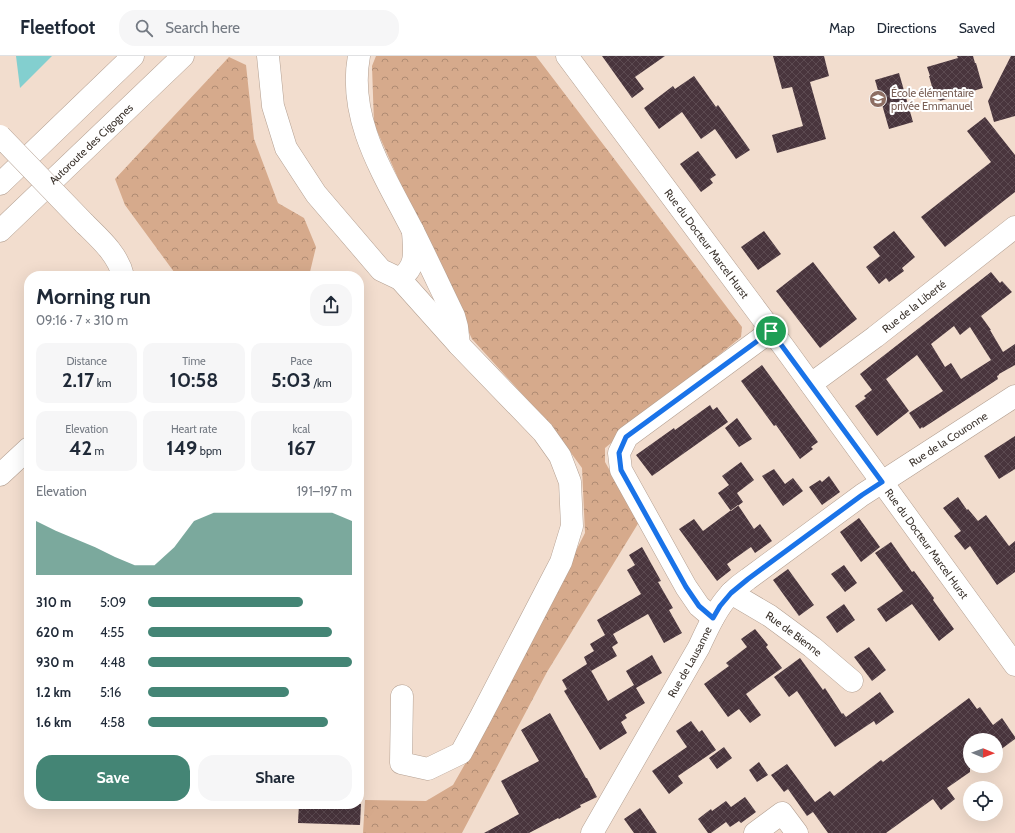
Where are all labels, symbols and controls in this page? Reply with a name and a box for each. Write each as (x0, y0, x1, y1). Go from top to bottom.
search box (119, 10, 399, 46)
text: Fleetfoot (20, 16, 95, 39)
icon: search (133, 17, 155, 39)
text: Search here (165, 19, 240, 37)
text: Map (829, 19, 855, 37)
text: Directions (877, 19, 937, 37)
text: Saved (959, 19, 995, 37)
place label: École élémentaire privée Emmanuel (891, 86, 974, 113)
school or university icon: École élémentaire privée Emmanuel (868, 89, 888, 109)
street label: Autoroute des Cigognes (46, 100, 136, 187)
street label: Rue du Docteur Marcel Hurst (661, 186, 752, 301)
street label: Rue de la Liberté (879, 277, 949, 336)
text: Morning run (36, 283, 151, 310)
button: share (310, 284, 352, 326)
text: 09:16 · 7 × 310 m (36, 312, 128, 328)
pin (754, 314, 788, 348)
icon: arrive (760, 320, 782, 342)
text: Distance (66, 354, 107, 368)
text: Time (182, 354, 206, 368)
text: Pace (290, 354, 312, 368)
text: 2.17 (62, 368, 94, 392)
text: 10:58 (170, 368, 218, 392)
text: 5:03 (271, 368, 311, 392)
text: km (94, 376, 111, 390)
text: /km (311, 376, 332, 390)
street label: Rue de la Couronne (906, 408, 990, 470)
text: Elevation (65, 422, 108, 436)
text: Heart rate (171, 422, 217, 436)
text: kcal (293, 422, 310, 436)
text: 42 (69, 436, 92, 460)
text: 149 (166, 436, 197, 460)
text: 167 (287, 436, 316, 460)
text: m (92, 444, 104, 458)
text: bpm (197, 444, 222, 458)
text: Elevation (36, 483, 87, 499)
text: 191–197 m (297, 483, 352, 499)
street label: Rue du Docteur Marcel Hurst (882, 486, 972, 602)
text: 310 m (36, 594, 71, 610)
text: 5:09 (100, 594, 126, 610)
street label: Rue de Bienne (763, 608, 825, 660)
text: 620 m (36, 624, 74, 640)
text: 4:55 (100, 624, 124, 640)
street label: Rue de Lausanne (664, 624, 715, 700)
text: 930 m (36, 654, 74, 670)
text: 4:48 (100, 654, 126, 670)
text: 1.2 km (36, 684, 71, 700)
text: 5:16 (100, 684, 121, 700)
text: 1.6 km (36, 714, 72, 730)
text: 4:58 (100, 714, 125, 730)
north arrow (963, 733, 1003, 773)
map controls (963, 733, 1003, 821)
button: Save (36, 755, 190, 801)
button: Share (198, 755, 352, 801)
button: locate (963, 781, 1003, 821)

